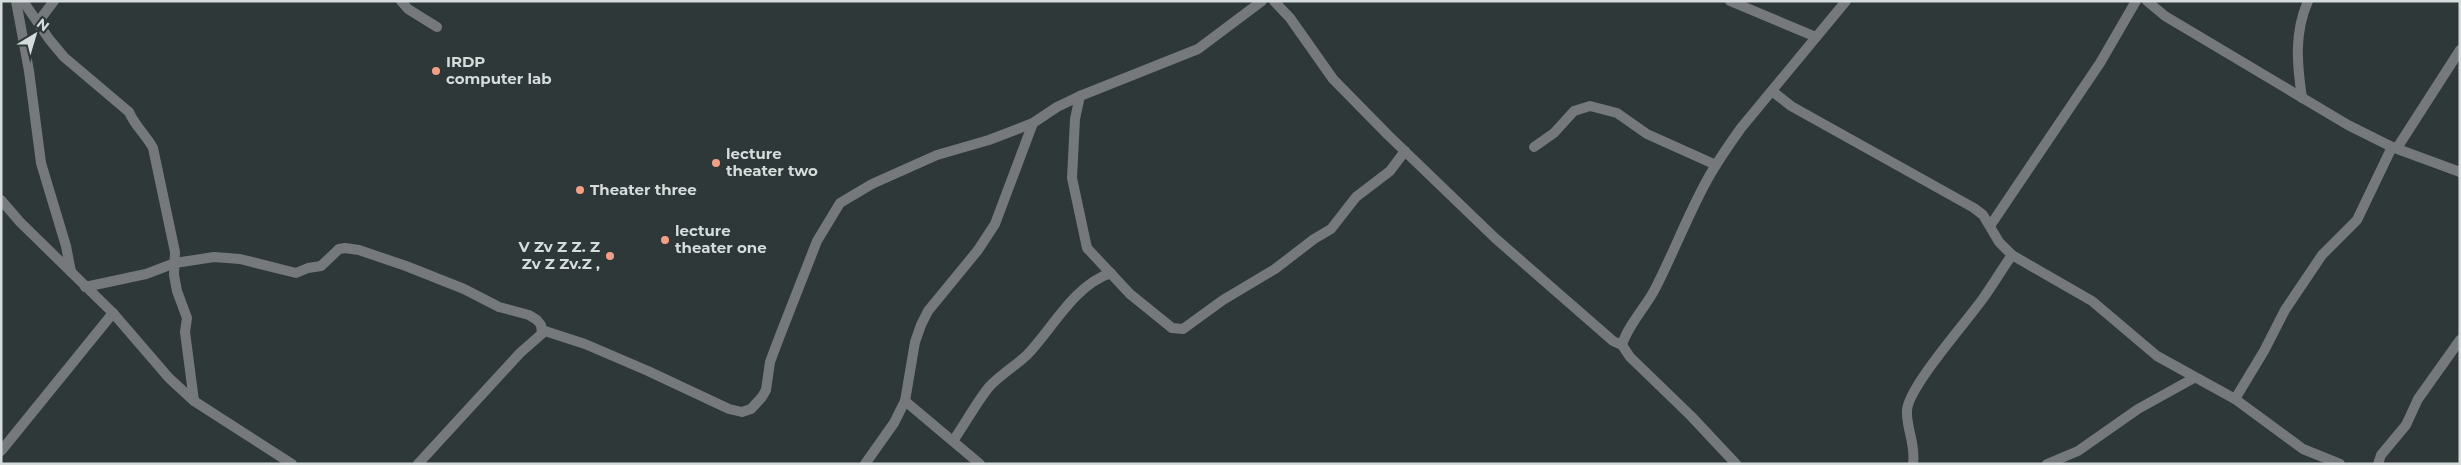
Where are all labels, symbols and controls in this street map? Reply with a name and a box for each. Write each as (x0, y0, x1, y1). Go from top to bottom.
north arrow (10, 10, 60, 60)
text: N (33, 14, 53, 35)
place label: IRDP computer lab (446, 52, 552, 88)
marker: IRDP computer lab (430, 65, 442, 77)
place label: lecture theater two (726, 144, 818, 180)
marker: lecture theater two (710, 157, 722, 169)
place label: Theater three (590, 180, 697, 199)
marker: Theater three (574, 184, 586, 196)
place label: lecture theater one (675, 221, 767, 257)
marker: lecture theater one (659, 234, 671, 246)
place label: V Zv Z Z. Z Zv Z Zv.Z , (517, 237, 600, 273)
marker: V Zv Z Z. Z Zv Z Zv.Z , (604, 250, 616, 262)

